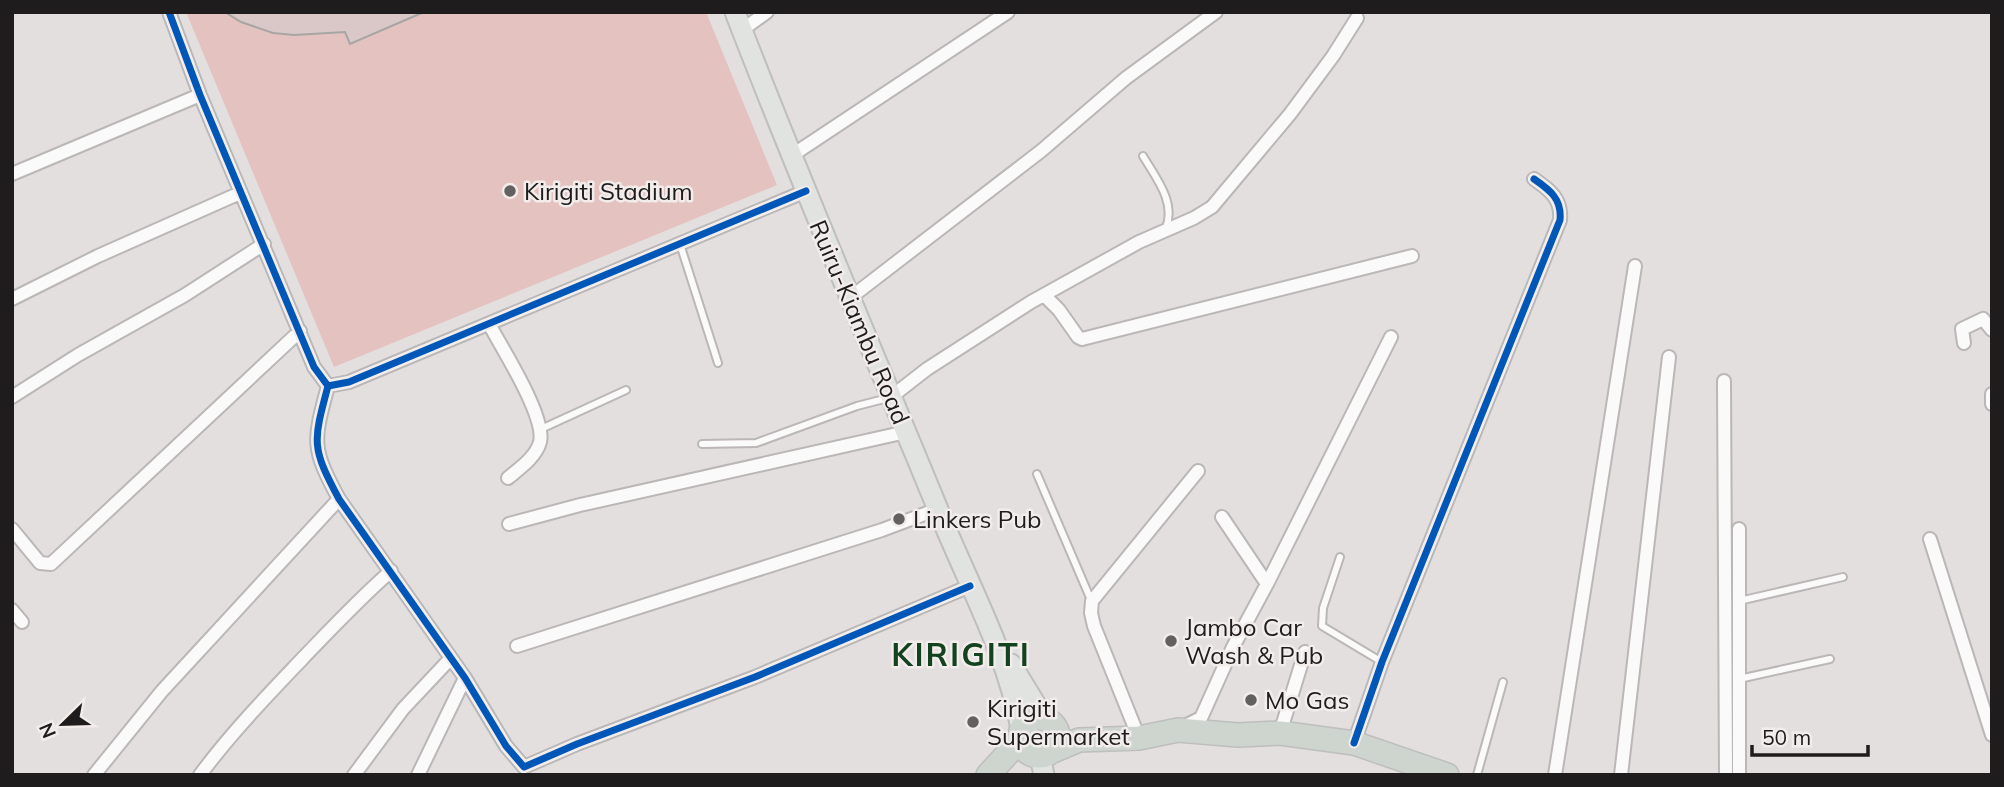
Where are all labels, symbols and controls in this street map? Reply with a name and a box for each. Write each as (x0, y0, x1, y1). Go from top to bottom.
place label: Kirigiti Stadium (524, 176, 693, 206)
marker: Kirigiti Stadium (502, 183, 518, 199)
street label: Ruiru-Kiambu Road (803, 215, 917, 429)
place label: Linkers Pub (913, 504, 1041, 534)
marker: Linkers Pub (891, 511, 907, 527)
place label: Jambo Car Wash & Pub (1185, 612, 1323, 670)
marker: Jambo Car Wash & Pub (1163, 633, 1179, 649)
district label: KIRIGITI (891, 634, 1031, 674)
place label: Mo Gas (1265, 685, 1349, 715)
north arrow (28, 689, 98, 759)
marker: Mo Gas (1243, 692, 1259, 708)
place label: Kirigiti Supermarket (987, 693, 1130, 751)
marker: Kirigiti Supermarket (965, 714, 981, 730)
scale bar (1752, 714, 1868, 758)
text: N (34, 719, 61, 742)
text: 50 m (1762, 724, 1811, 750)

